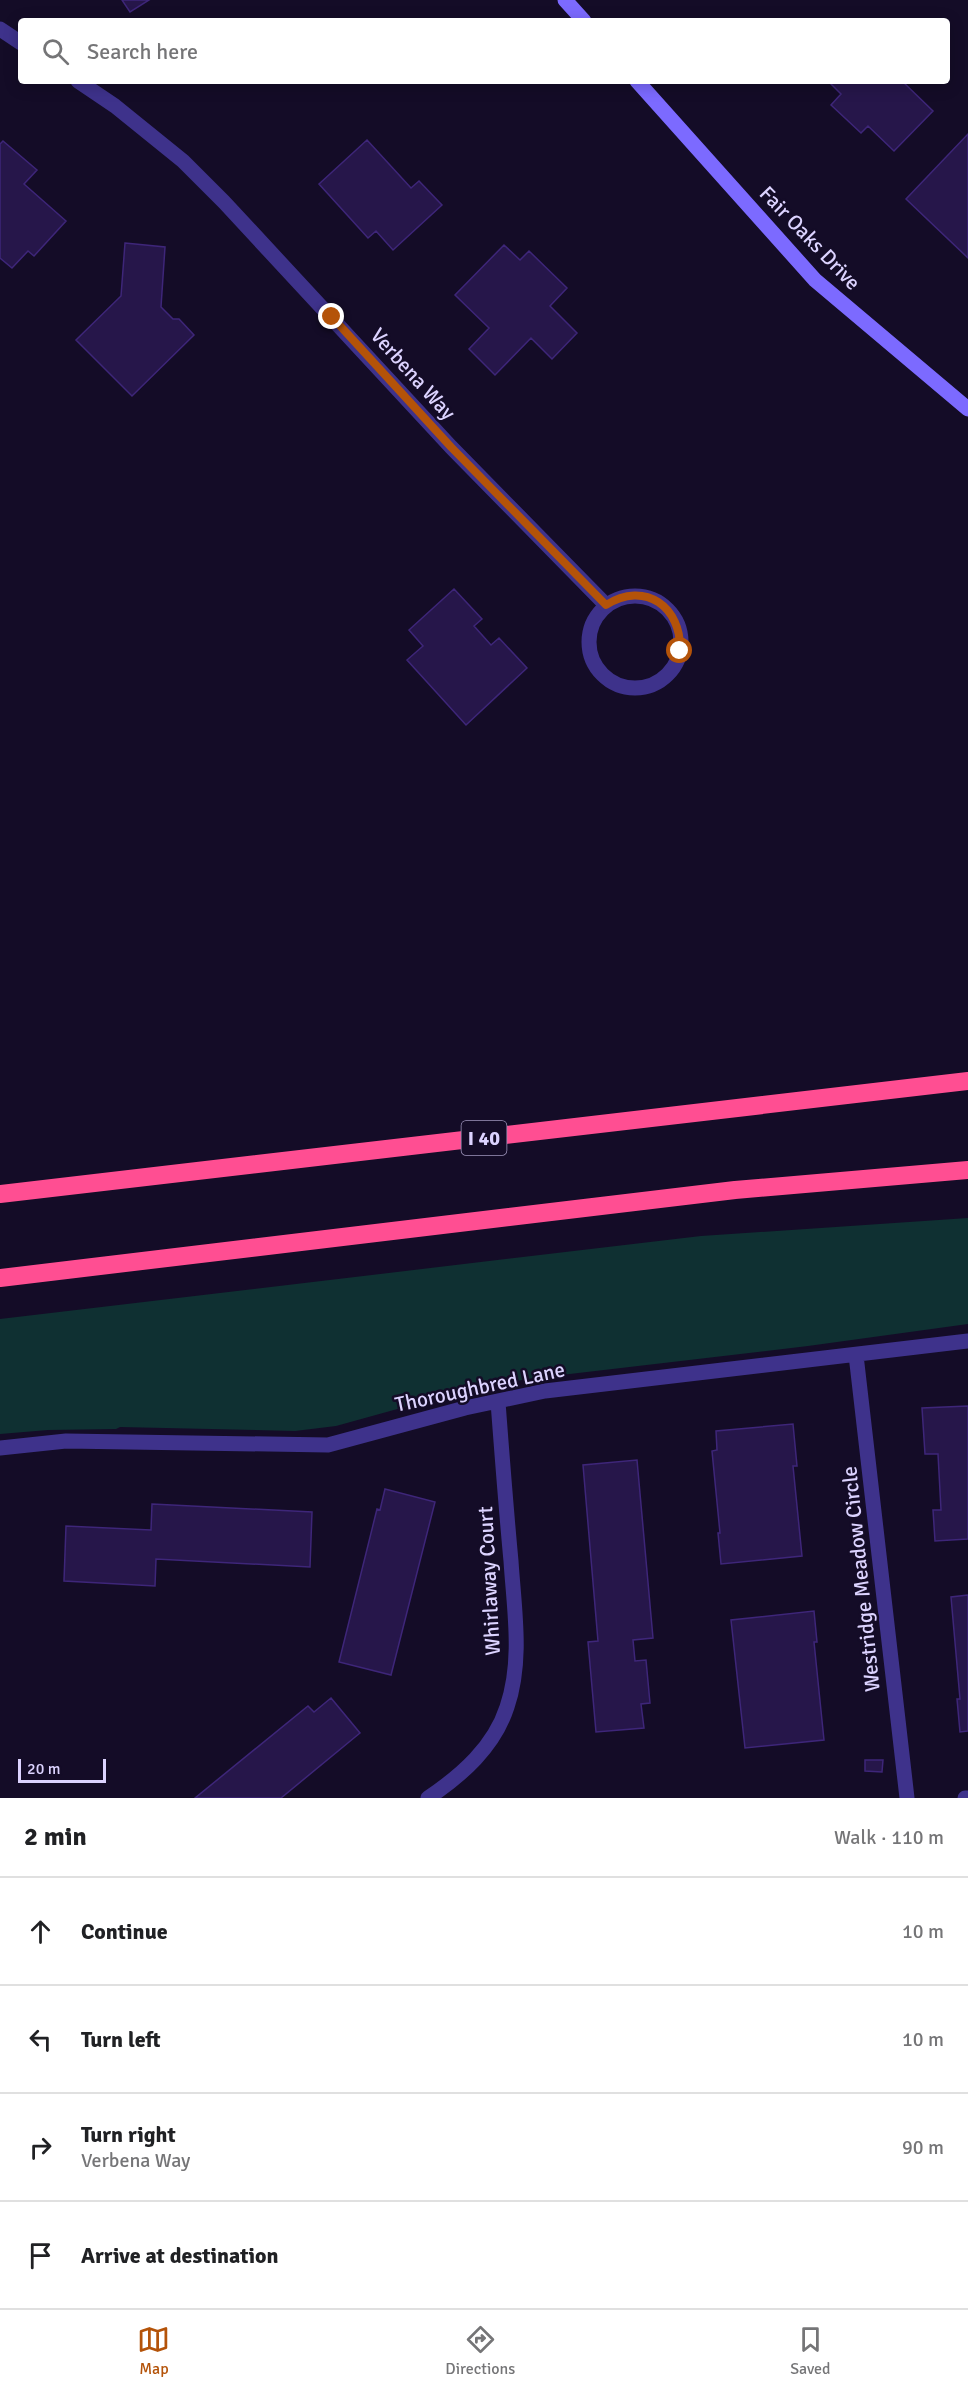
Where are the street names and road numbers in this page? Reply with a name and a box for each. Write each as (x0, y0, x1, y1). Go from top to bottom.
street label: Fair Oaks Drive (754, 181, 866, 295)
street label: Verbena Way (365, 323, 461, 425)
road number: I 40 (462, 1121, 506, 1155)
street label: Thoroughbred Lane (393, 1356, 567, 1418)
street label: Westridge Meadow Circle (836, 1465, 886, 1693)
street label: Whirlaway Court (472, 1506, 506, 1656)

